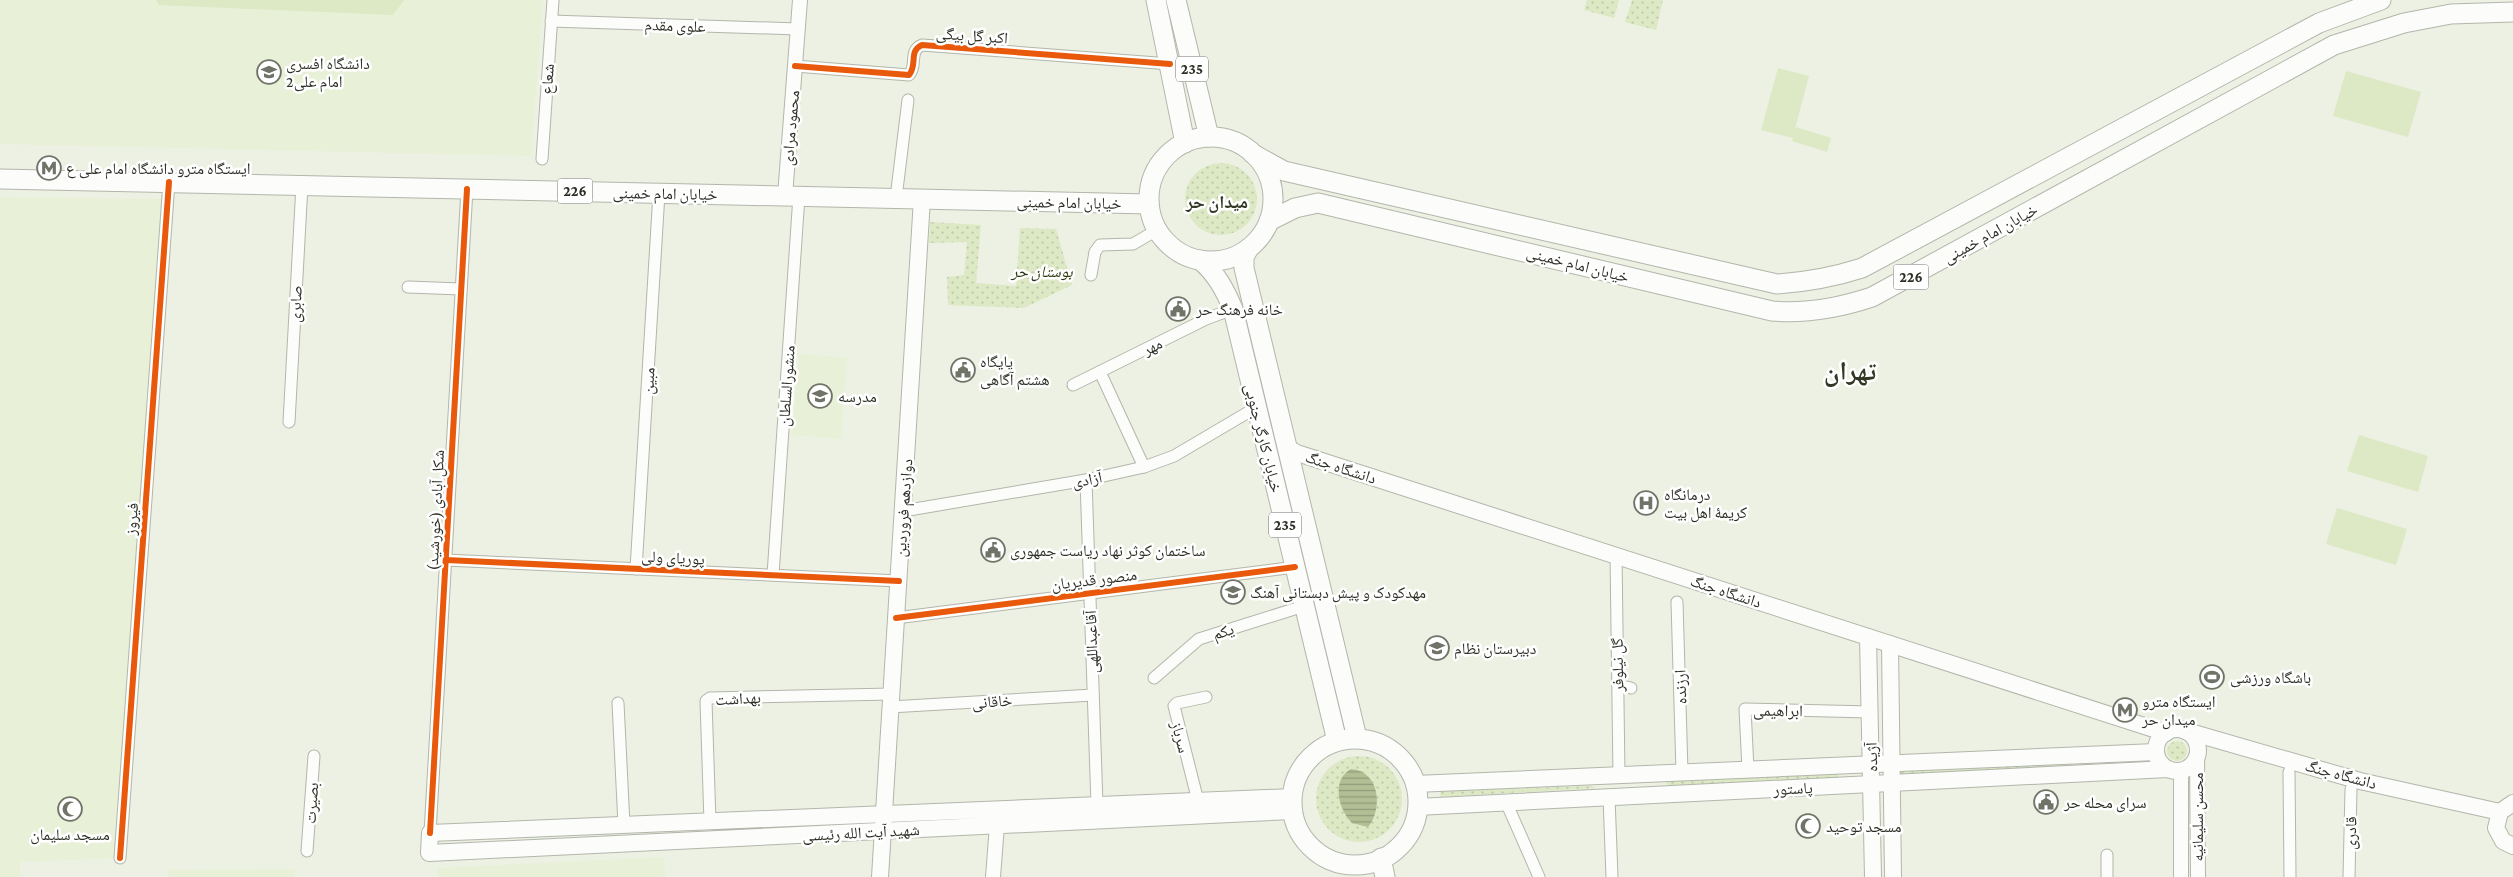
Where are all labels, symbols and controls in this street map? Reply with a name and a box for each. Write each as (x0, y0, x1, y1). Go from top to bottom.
street label: علوی مقدم (644, 16, 706, 37)
street label: اکبر گل بیگی (935, 25, 1009, 48)
place label: دانشگاه افسری امام علی2 (286, 55, 370, 92)
road number: 235 (1176, 56, 1208, 82)
school or university icon: دانشگاه افسری امام علی2 (256, 59, 282, 85)
street label: شعاع (538, 63, 559, 95)
street label: محمود مرادی (779, 90, 804, 167)
metro station icon: ایستگاه مترو دانشگاه امام علی ع (36, 155, 62, 181)
place label: ایستگاه مترو دانشگاه امام علی ع (66, 160, 251, 179)
road number: 226 (558, 178, 592, 204)
street label: خیابان امام خمینی (612, 184, 718, 205)
district label: میدان حر (1185, 192, 1248, 213)
street label: خیابان امام خمینی (1016, 193, 1122, 214)
street label: خیابان امام خمینی (1940, 201, 2041, 268)
street label: خیابان امام خمینی (1524, 244, 1631, 287)
park label: بوستان حر (1010, 263, 1073, 282)
road number: 226 (1894, 264, 1928, 290)
street label: صابری (286, 285, 307, 323)
public building icon: خانه فرهنگ حر (1165, 296, 1191, 322)
place label: خانه فرهنگ حر (1195, 301, 1283, 319)
street label: مهر (1139, 334, 1165, 360)
street label: منشورالسلطان (775, 345, 800, 427)
place label: پایگاه هشتم آگاهی (980, 353, 1050, 390)
public building icon: پایگاه هشتم آگاهی (950, 357, 976, 383)
district label: تهران (1824, 357, 1876, 387)
street label: مبین (639, 367, 660, 395)
street label: خیابان کارگر جنوبی (1240, 382, 1285, 495)
school or university icon: مدرسه (807, 383, 833, 409)
place label: مدرسه (838, 388, 877, 406)
street label: دانشگاه جنگ (1303, 448, 1378, 487)
street label: شکل آبادی (خورشید) (424, 449, 449, 571)
street label: دوازدهم فروردین (892, 458, 917, 558)
street label: آزادی (1071, 468, 1105, 493)
place label: درمانگاه کریمهٔ اهل بیت (1664, 486, 1747, 523)
hospital icon: درمانگاه کریمهٔ اهل بیت (1633, 490, 1659, 516)
street label: فیروز (122, 502, 142, 537)
road number: 235 (1269, 512, 1301, 538)
public building icon: ساختمان کوثر نهاد ریاست جمهوری (980, 537, 1006, 563)
place label: ساختمان کوثر نهاد ریاست جمهوری (1010, 542, 1206, 561)
street label: پوریای ولی (641, 547, 705, 570)
street label: منصور قدیریان (1050, 566, 1138, 595)
street label: دانشگاه جنگ (1688, 572, 1763, 611)
school or university icon: مهدکودک و پیش دبستانی آهنگ (1220, 579, 1246, 605)
place label: مهدکودک و پیش دبستانی آهنگ (1250, 584, 1426, 603)
street label: آقاعبداللهی (1082, 609, 1103, 674)
street label: یکم (1210, 620, 1237, 645)
school or university icon: دبیرستان نظام (1424, 635, 1450, 661)
street label: گل نیلوفر (1609, 638, 1628, 693)
place label: دبیرستان نظام (1454, 640, 1536, 659)
sports icon: باشگاه ورزشی (2199, 664, 2225, 690)
street label: ارزنده (1671, 669, 1691, 705)
place label: باشگاه ورزشی (2230, 669, 2311, 688)
street label: بهداشت (715, 689, 761, 709)
street label: خاقانی (971, 692, 1013, 713)
place label: ایستگاه مترو میدان حر (2141, 693, 2216, 730)
metro station icon: ایستگاه مترو میدان حر (2112, 697, 2138, 723)
street label: ابراهیمی (1753, 702, 1803, 721)
street label: سرباز (1167, 719, 1193, 755)
street label: آژیده (1863, 741, 1881, 772)
street label: دانشگاه جنگ (2303, 757, 2379, 792)
street label: محسن سلیمانیه (2189, 772, 2208, 862)
street label: پاستور (1772, 779, 1814, 799)
street label: بصیرت (302, 782, 322, 824)
public building icon: سرای محله حر (2033, 789, 2059, 815)
place label: سرای محله حر (2063, 794, 2146, 813)
mosque icon: مسجد سلیمان (57, 796, 83, 822)
mosque icon: مسجد توحید (1795, 813, 1821, 839)
street label: قادری (2341, 816, 2362, 850)
place label: مسجد توحید (1826, 818, 1902, 836)
street label: شهید آیت الله رئیسی (802, 821, 920, 846)
place label: مسجد سلیمان (30, 826, 110, 845)

